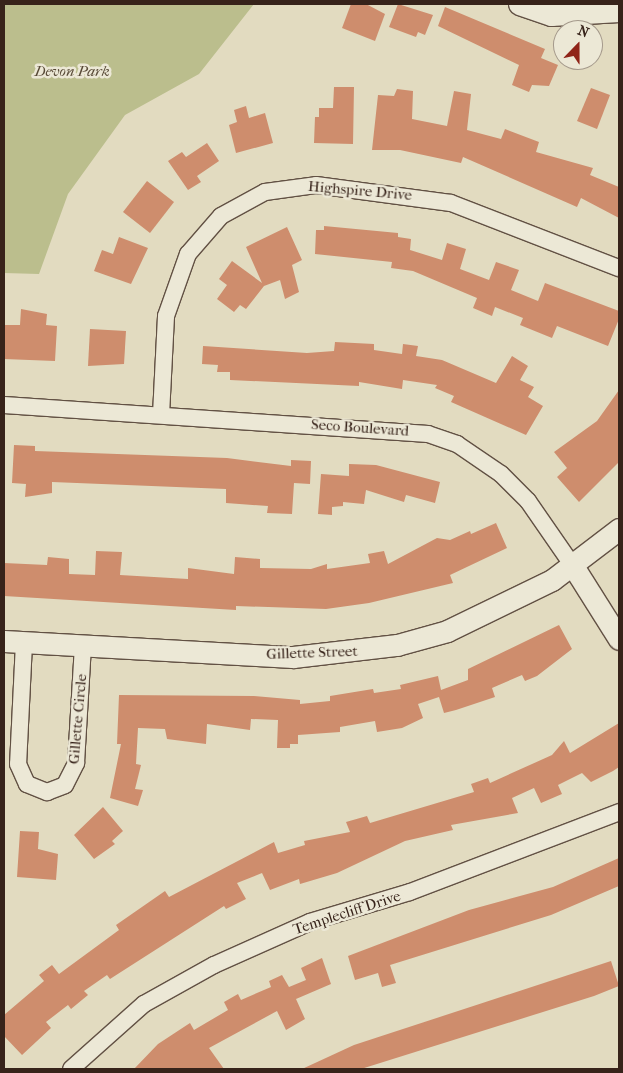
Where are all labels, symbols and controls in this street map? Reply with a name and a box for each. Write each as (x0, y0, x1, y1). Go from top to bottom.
north arrow (553, 20, 603, 70)
text: N (575, 22, 592, 41)
park label: Devon Park (34, 63, 110, 81)
street label: Highspire Drive (307, 177, 413, 205)
street label: Seco Boulevard (310, 416, 410, 440)
street label: Gillette Street (266, 642, 358, 664)
street label: Gillette Circle (65, 673, 91, 765)
street label: Templecliff Drive (291, 887, 403, 939)

